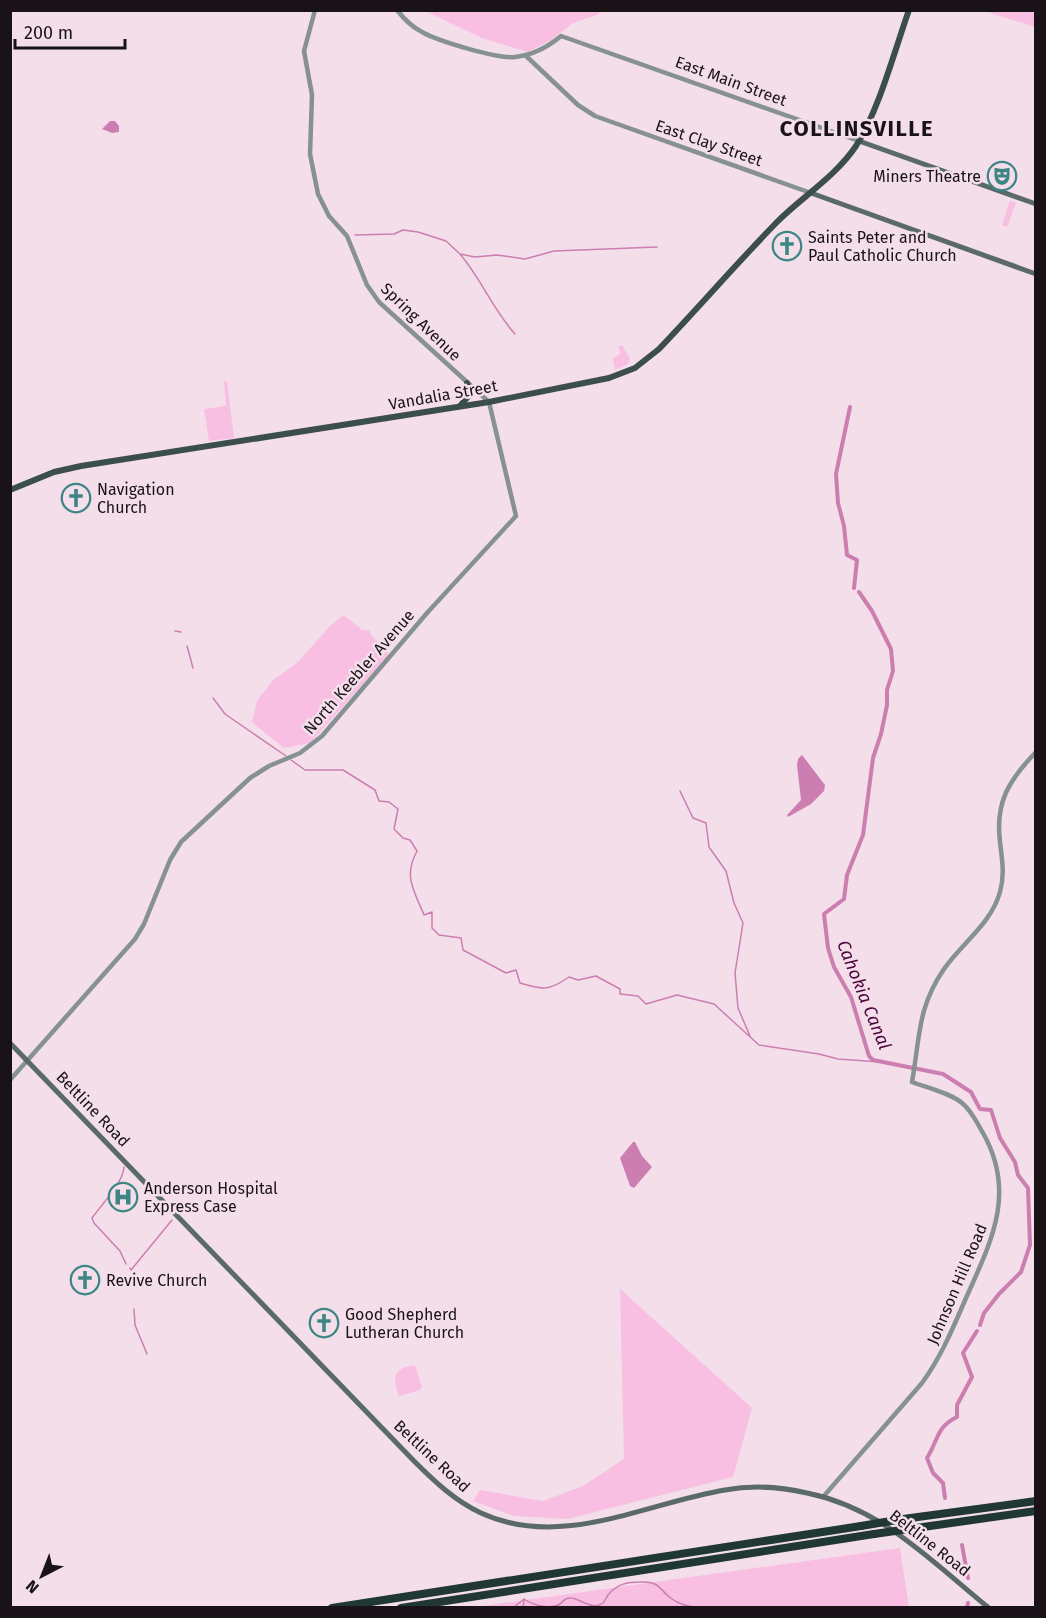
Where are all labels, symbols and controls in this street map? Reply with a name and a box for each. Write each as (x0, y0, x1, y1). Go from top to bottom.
scale bar (15, 12, 124, 50)
text: 200 m (24, 22, 73, 44)
street label: East Main Street (673, 52, 789, 110)
district label: COLLINSVILLE (780, 115, 934, 142)
street label: East Clay Street (653, 116, 765, 170)
theatre icon: Miners Theatre (986, 160, 1018, 192)
place label: Miners Theatre (873, 167, 981, 186)
place label: Saints Peter and Paul Catholic Church (808, 228, 957, 265)
church icon: Saints Peter and Paul Catholic Church (771, 230, 803, 262)
street label: Spring Avenue (377, 279, 465, 365)
street label: Vandalia Street (387, 376, 499, 414)
place label: Navigation Church (97, 480, 175, 517)
church icon: Navigation Church (60, 482, 92, 514)
street label: North Keebler Avenue (300, 606, 418, 738)
water label: Cahokia Canal (832, 937, 896, 1053)
street label: Beltline Road (52, 1067, 134, 1151)
place label: Anderson Hospital Express Case (144, 1179, 278, 1216)
hospital icon: Anderson Hospital Express Case (107, 1181, 139, 1213)
street label: Johnson Hill Road (923, 1221, 991, 1347)
church icon: Revive Church (69, 1264, 101, 1296)
place label: Revive Church (106, 1271, 207, 1290)
place label: Good Shepherd Lutheran Church (345, 1305, 464, 1342)
church icon: Good Shepherd Lutheran Church (308, 1307, 340, 1339)
street label: Beltline Road (390, 1416, 474, 1496)
street label: Beltline Road (886, 1506, 974, 1580)
north arrow (12, 1546, 72, 1606)
text: N (22, 1576, 43, 1597)

